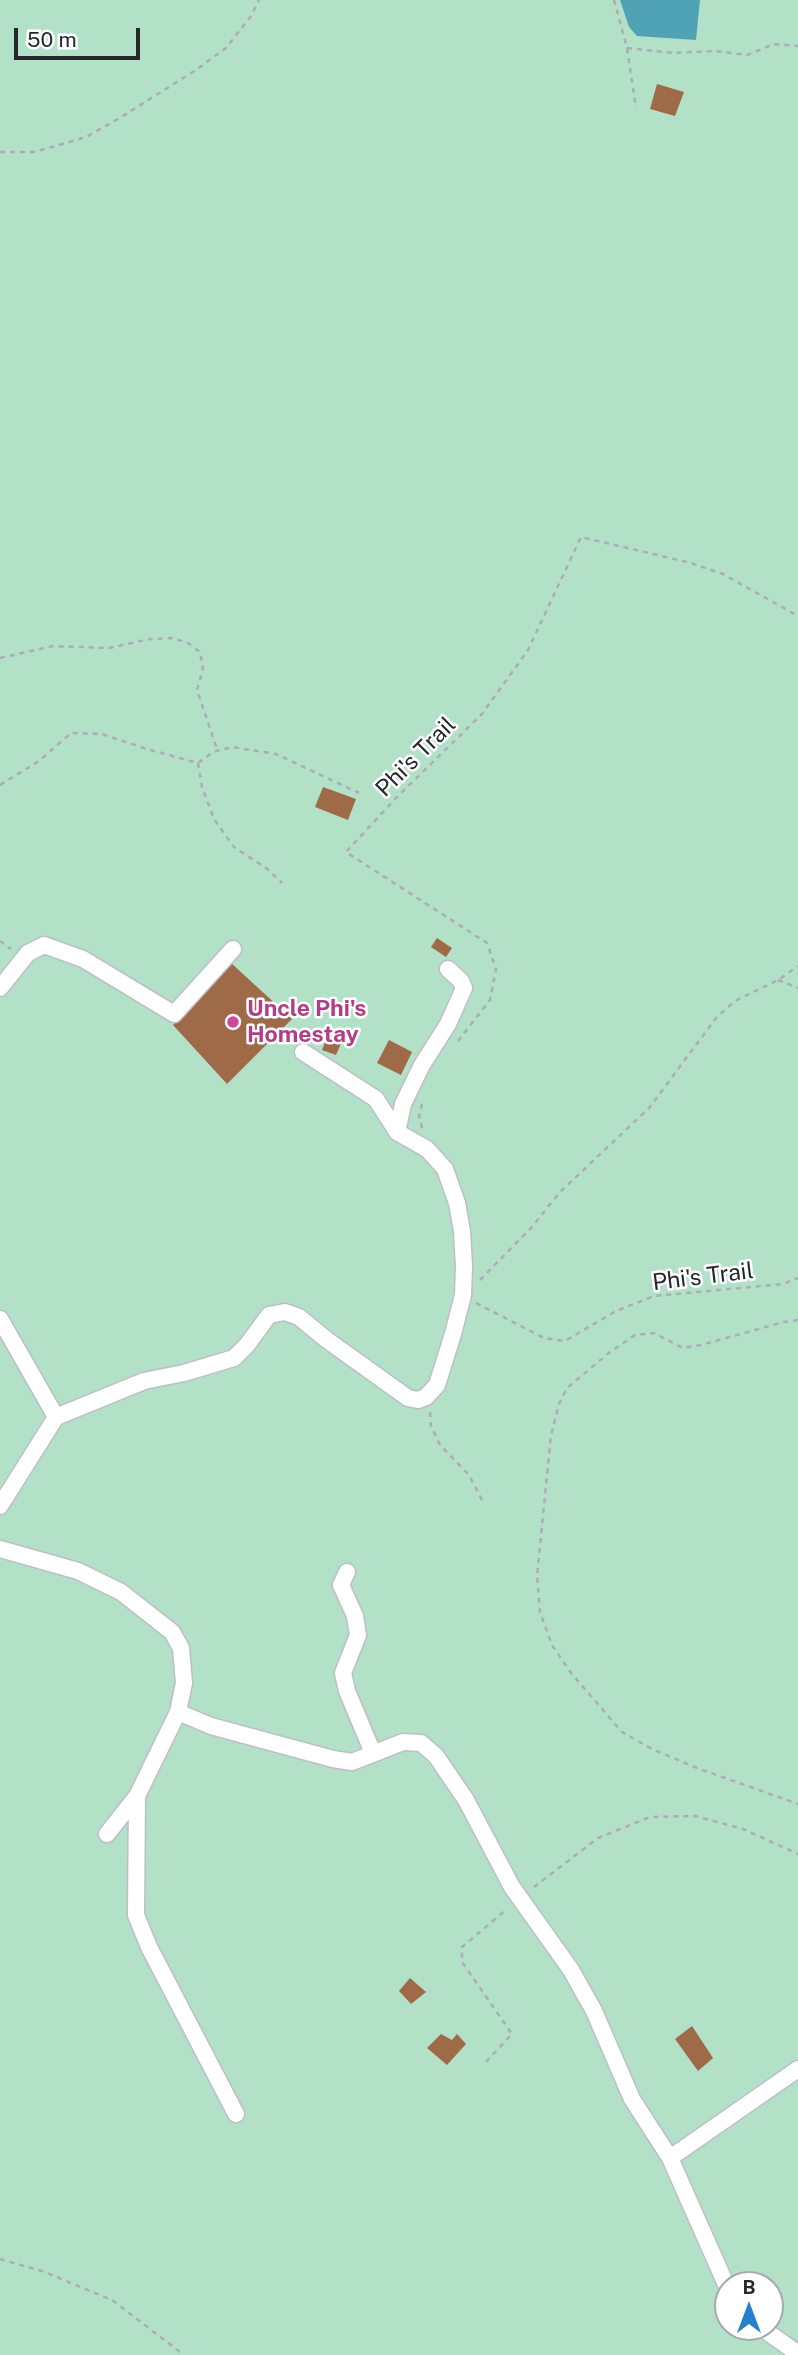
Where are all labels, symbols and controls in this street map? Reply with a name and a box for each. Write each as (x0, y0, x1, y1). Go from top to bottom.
scale bar (18, 14, 144, 58)
text: 50 m (27, 27, 77, 52)
street label: Phi's Trail (370, 711, 462, 803)
place label: Uncle Phi's Homestay (247, 995, 366, 1049)
marker: Uncle Phi's Homestay (225, 1014, 241, 1030)
street label: Phi's Trail (651, 1257, 755, 1297)
north arrow (714, 2271, 784, 2341)
text: B (742, 2276, 756, 2298)

